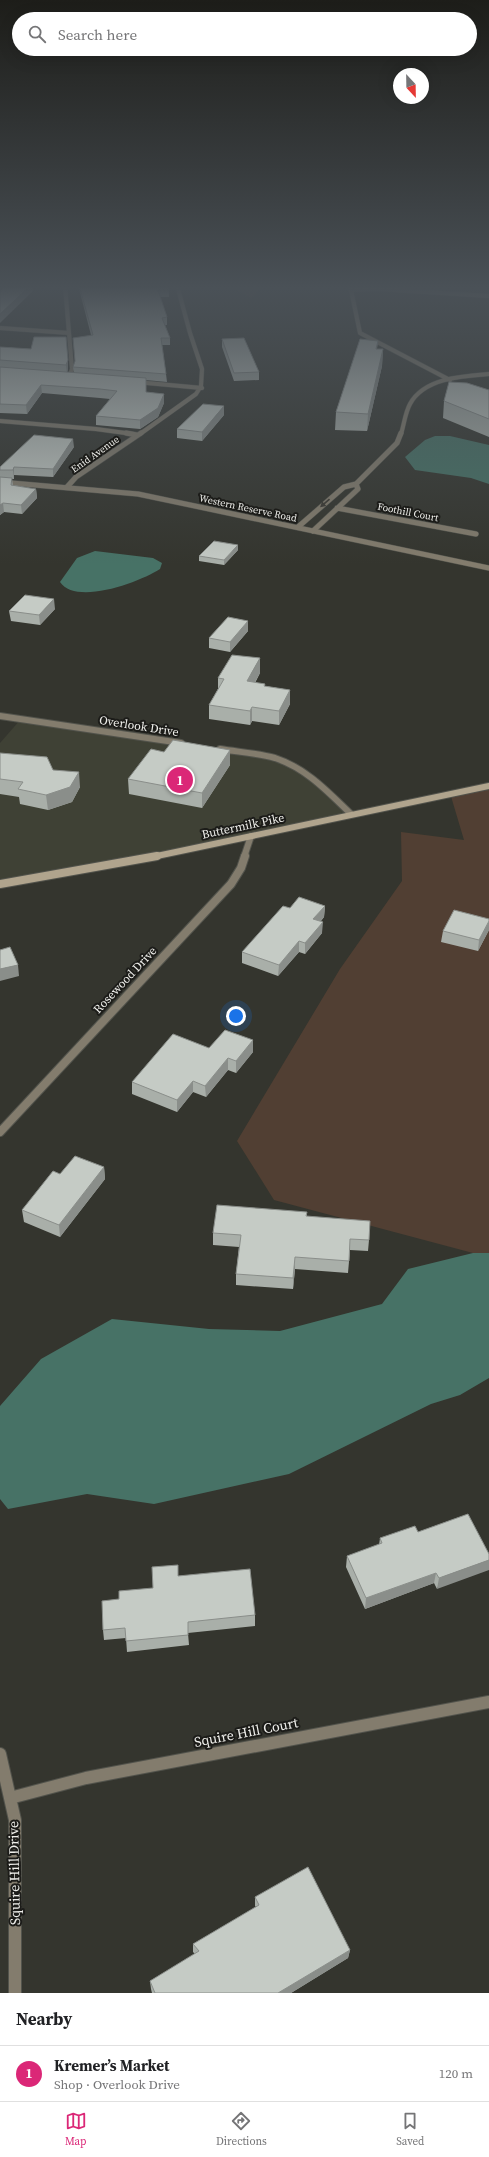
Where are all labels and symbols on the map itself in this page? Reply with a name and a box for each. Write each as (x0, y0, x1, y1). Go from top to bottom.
north arrow (393, 68, 429, 104)
street label: Enid Avenue (68, 433, 122, 475)
street label: Western Reserve Road (198, 491, 298, 525)
one-way arrow (320, 499, 331, 508)
street label: Foothill Court (376, 500, 440, 524)
street label: Overlook Drive (98, 712, 180, 740)
pin: 1 (167, 765, 193, 795)
street label: Buttermilk Pike (200, 809, 286, 843)
street label: Rosewood Drive (90, 943, 160, 1017)
your location (226, 1006, 246, 1026)
street label: Squire Hill Court (192, 1712, 300, 1752)
street label: Squire Hill Drive (3, 1821, 25, 1925)

